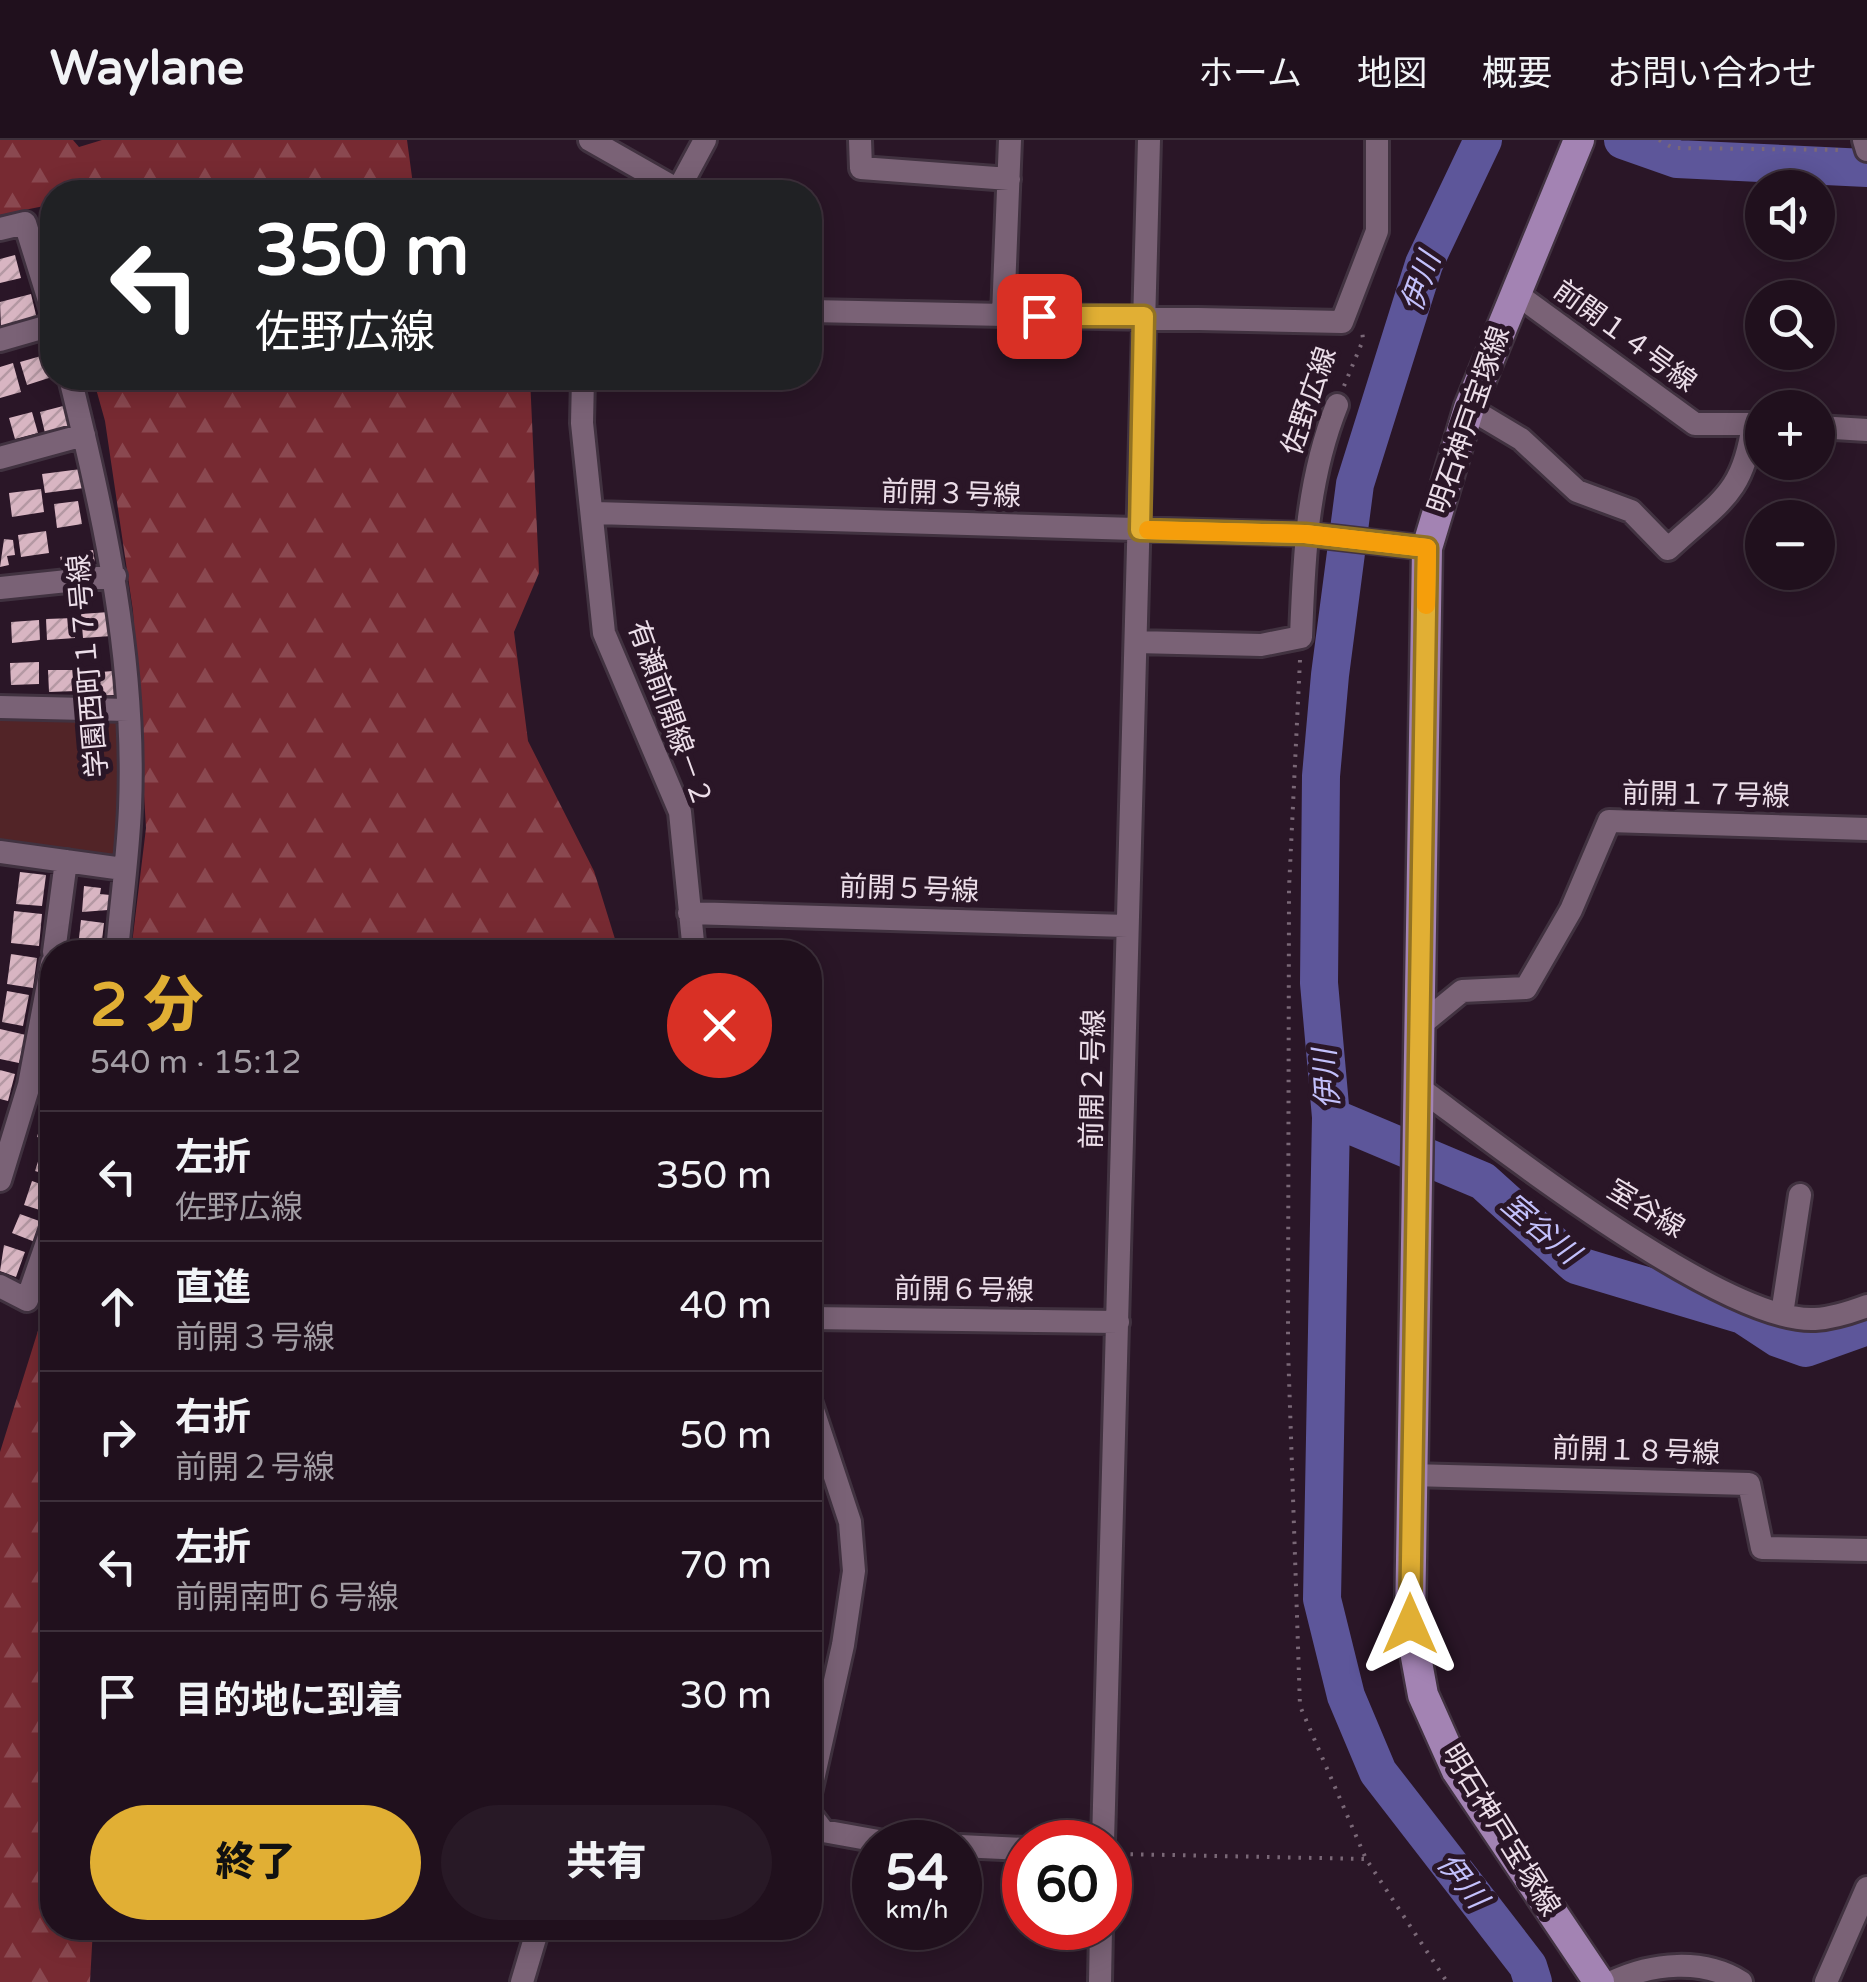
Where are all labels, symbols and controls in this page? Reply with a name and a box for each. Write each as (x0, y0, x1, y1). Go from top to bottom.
text: Waylane (50, 40, 244, 98)
text: ホーム (1198, 53, 1302, 95)
text: 地図 (1357, 53, 1427, 95)
text: 概要 (1482, 53, 1552, 95)
text: お問い合わせ (1607, 53, 1817, 95)
map controls (1745, 170, 1835, 590)
button: sound (1745, 170, 1835, 260)
text: 350 m (255, 210, 469, 294)
icon: left (90, 220, 220, 350)
water label: 伊川 (1393, 245, 1450, 317)
street label: 前開１４号線 (1547, 273, 1703, 399)
pin (997, 274, 1082, 359)
button: search (1745, 280, 1835, 370)
icon: arrive (1012, 289, 1067, 344)
text: 佐野広線 (255, 306, 435, 360)
street label: 明石神戸宝塚線 (1421, 322, 1517, 518)
street label: 佐野広線 (1275, 343, 1343, 459)
button: + (1745, 390, 1835, 480)
street label: 前開３号線 (880, 475, 1022, 513)
button: − (1745, 500, 1835, 590)
street label: 学園西町１７号線 (61, 553, 115, 779)
street label: 有瀬前開線－２ (621, 616, 719, 812)
street label: 前開１７号線 (1622, 777, 1790, 813)
street label: 前開５号線 (838, 870, 980, 908)
text: 2 分 (90, 970, 203, 1042)
button: close (667, 973, 772, 1078)
street label: 前開２号線 (1075, 1009, 1111, 1149)
text: 540 m · 15:12 (90, 1044, 302, 1082)
water label: 伊川 (1306, 1045, 1348, 1110)
text: 左折 (175, 1135, 251, 1181)
icon: left (90, 1149, 145, 1204)
text: 350 m (656, 1153, 772, 1199)
street label: 室谷線 (1601, 1173, 1691, 1245)
water label: 室谷川 (1494, 1186, 1589, 1274)
text: 佐野広線 (175, 1189, 303, 1227)
text: 直進 (175, 1265, 251, 1311)
street label: 前開６号線 (894, 1272, 1034, 1308)
icon: ahead (90, 1279, 145, 1334)
text: 40 m (680, 1283, 772, 1329)
text: 前開３号線 (175, 1319, 335, 1357)
text: 右折 (175, 1395, 251, 1441)
icon: right (90, 1409, 145, 1464)
text: 50 m (680, 1413, 772, 1459)
street label: 前開１８号線 (1551, 1431, 1721, 1471)
text: 前開２号線 (175, 1449, 335, 1487)
text: 左折 (175, 1525, 251, 1571)
icon: left (90, 1539, 145, 1594)
text: 70 m (680, 1543, 772, 1589)
position arrow (1358, 1572, 1462, 1676)
text: 前開南町６号線 (175, 1579, 399, 1617)
icon: arrive (90, 1669, 145, 1724)
text: 30 m (680, 1673, 772, 1719)
text: 目的地に到着 (175, 1678, 403, 1724)
street label: 明石神戸宝塚線 (1435, 1738, 1567, 1922)
button: 終了 (90, 1805, 421, 1920)
button: 共有 (441, 1805, 772, 1920)
speed limit sign: 60 (1002, 1820, 1132, 1950)
text: 54 (886, 1843, 948, 1903)
water label: 伊川 (1429, 1846, 1497, 1918)
text: km/h (886, 1895, 948, 1925)

